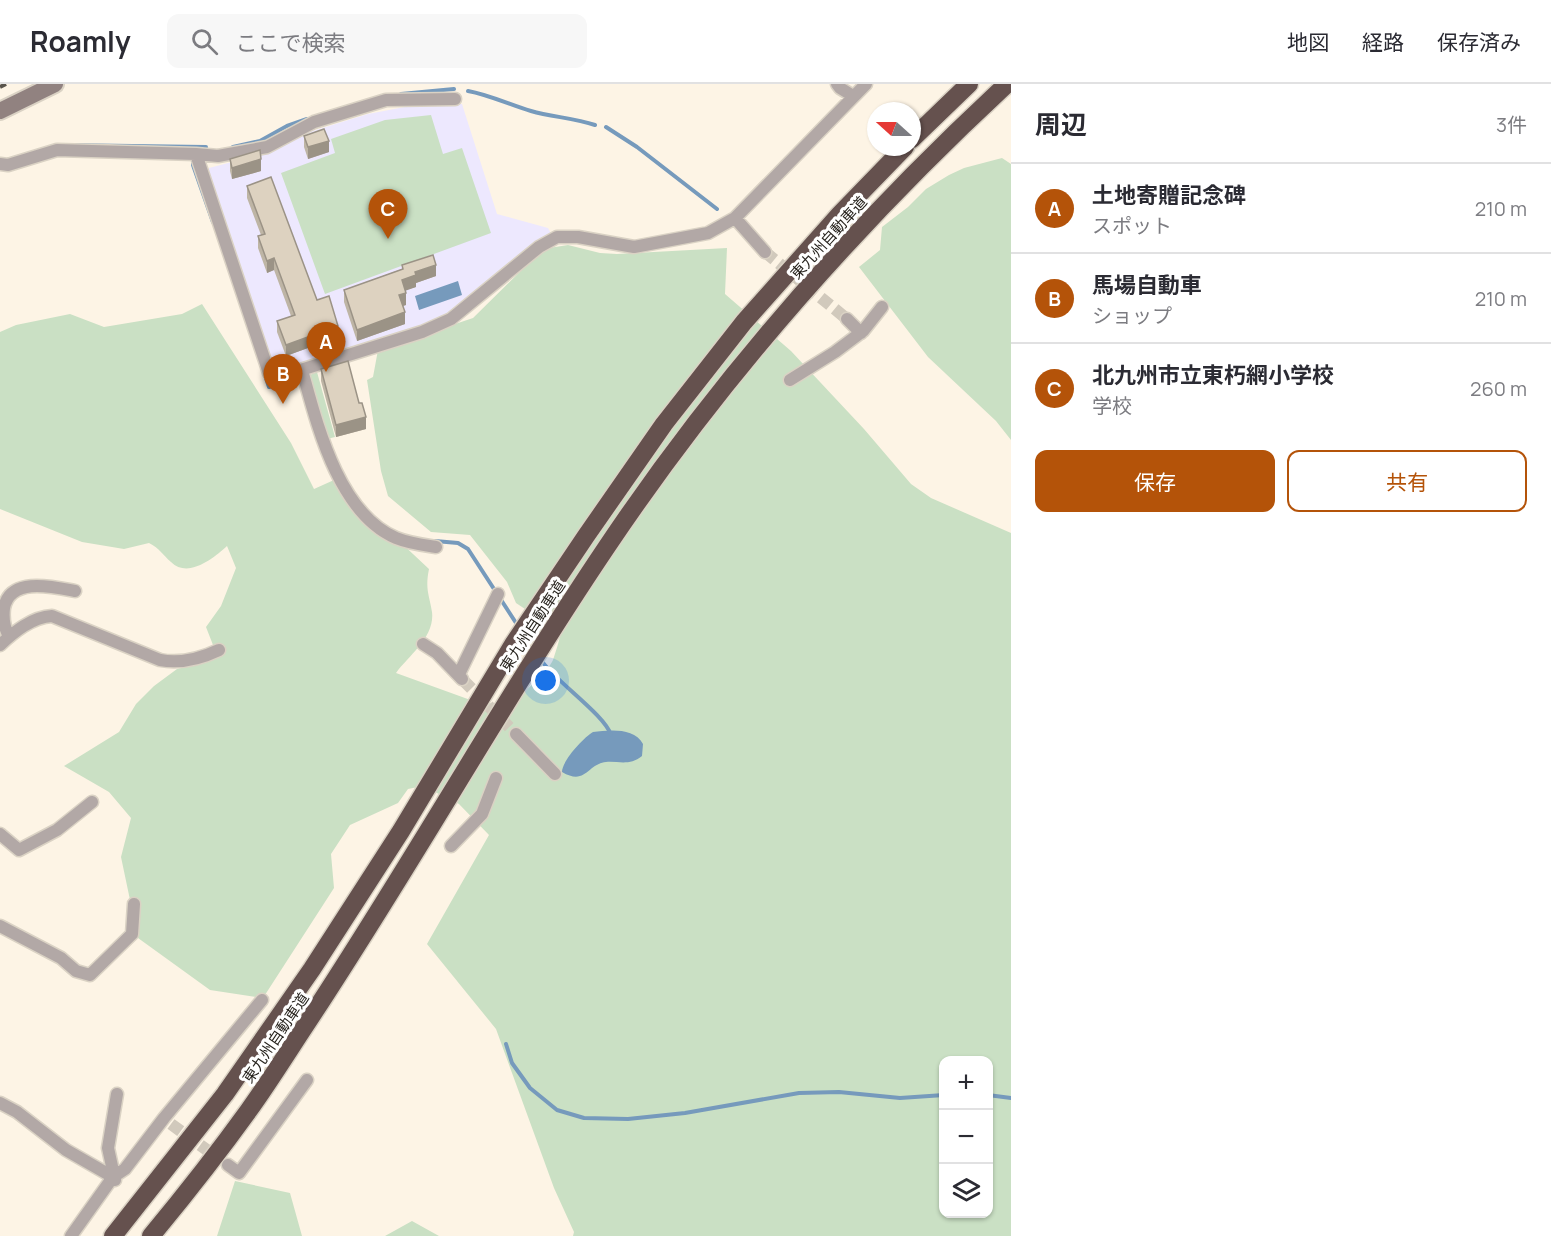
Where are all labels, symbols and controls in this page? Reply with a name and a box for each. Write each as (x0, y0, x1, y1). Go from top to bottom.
search box (167, 14, 587, 68)
text: Roamly (30, 22, 131, 60)
icon: search (188, 25, 221, 58)
text: ここで検索 (236, 28, 346, 58)
text: 地図 (1287, 28, 1329, 56)
text: 経路 (1362, 28, 1404, 56)
text: 保存済み (1437, 28, 1521, 56)
north arrow (867, 102, 921, 156)
text: 周辺 (1035, 106, 1087, 142)
text: 3件 (1496, 111, 1527, 138)
text: 土地寄贈記念碑 (1092, 180, 1246, 210)
pin: C (368, 190, 408, 239)
street label: 東九州自動車道 (786, 192, 872, 284)
text: A (1048, 195, 1061, 222)
text: 210 m (1475, 195, 1527, 222)
text: スポット (1092, 212, 1172, 239)
text: 馬場自動車 (1092, 270, 1202, 300)
text: B (1048, 285, 1061, 312)
text: 210 m (1475, 285, 1527, 312)
text: ショップ (1092, 302, 1172, 329)
pin: A (306, 322, 346, 372)
pin: B (264, 354, 302, 404)
text: 北九州市立東朽網小学校 (1092, 360, 1334, 390)
text: C (1047, 375, 1062, 402)
text: 260 m (1470, 375, 1527, 402)
text: 学校 (1092, 392, 1132, 419)
button: 保存 (1035, 450, 1275, 512)
button: 共有 (1287, 450, 1527, 512)
street label: 東九州自動車道 (495, 576, 570, 675)
your location (531, 666, 560, 695)
street label: 東九州自動車道 (238, 988, 314, 1087)
map controls (939, 1056, 993, 1218)
button: + (939, 1056, 993, 1110)
button: − (939, 1110, 993, 1164)
button: layers (939, 1164, 993, 1218)

